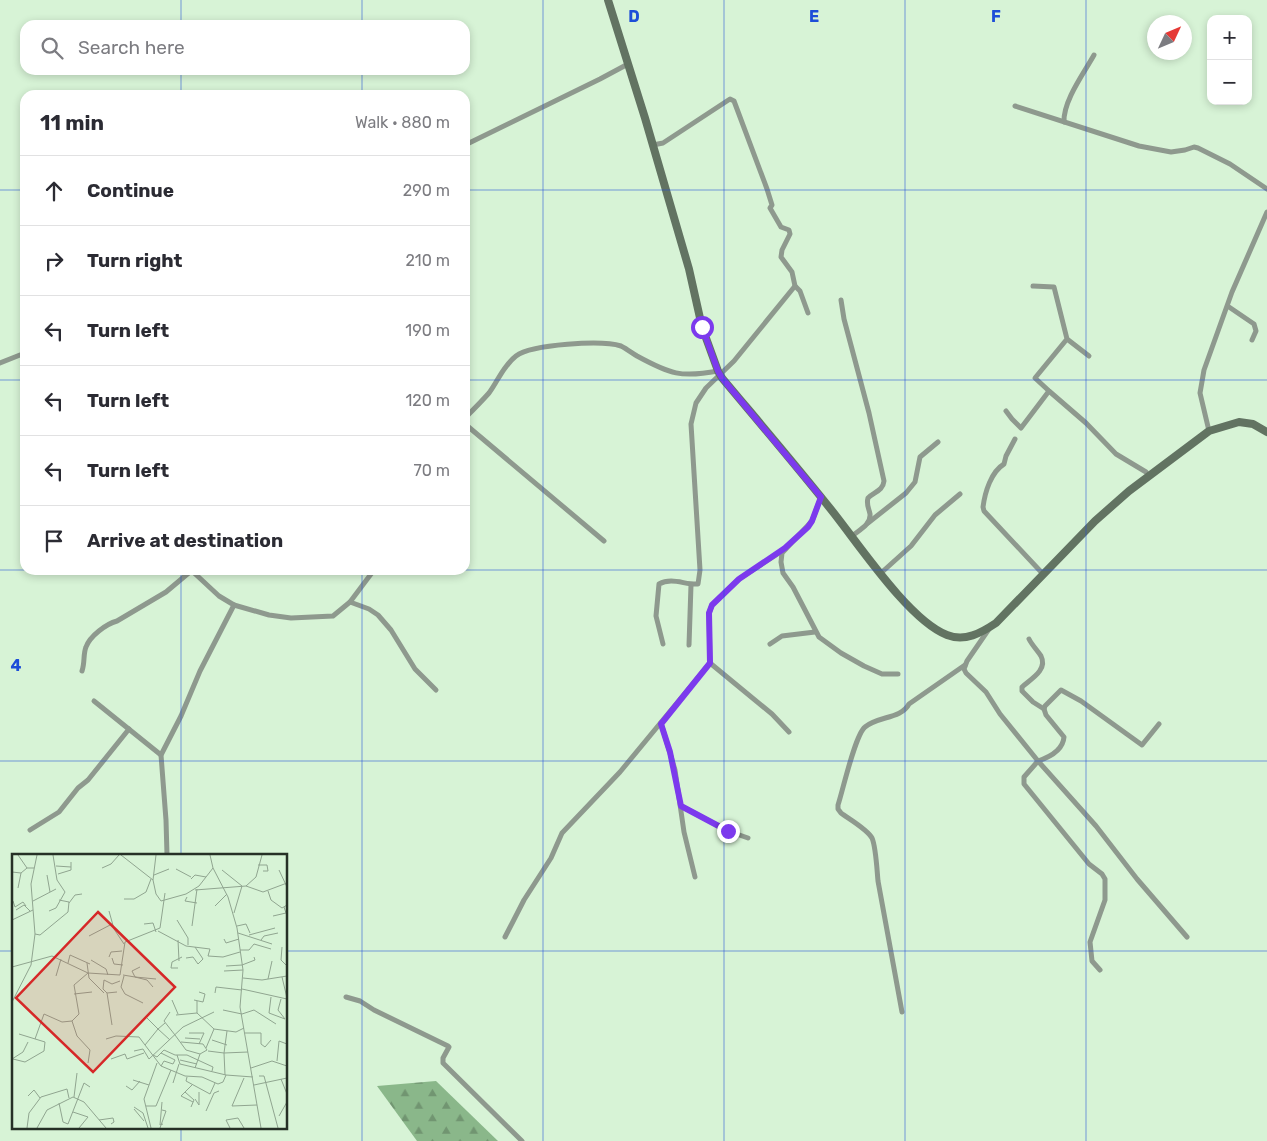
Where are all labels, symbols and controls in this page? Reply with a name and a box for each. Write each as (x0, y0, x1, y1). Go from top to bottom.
text: D (628, 7, 640, 26)
text: E (809, 7, 819, 26)
text: F (991, 7, 1001, 26)
north arrow (1147, 15, 1192, 60)
map controls (1207, 15, 1252, 105)
button: + (1207, 15, 1252, 60)
search box (20, 20, 470, 75)
icon: search (38, 34, 66, 62)
text: Search here (78, 36, 185, 59)
button: − (1207, 60, 1252, 105)
text: 11 min (40, 110, 104, 135)
text: Walk · 880 m (355, 113, 450, 132)
icon: ahead (40, 177, 68, 205)
text: Continue (87, 179, 174, 202)
text: 290 m (403, 181, 450, 200)
icon: right (40, 247, 68, 275)
text: Turn right (87, 249, 182, 272)
text: 210 m (405, 251, 450, 270)
route start (691, 316, 714, 339)
icon: left (40, 317, 68, 345)
text: Turn left (87, 319, 169, 342)
text: 190 m (405, 321, 450, 340)
icon: left (40, 387, 68, 415)
text: Turn left (87, 389, 169, 412)
text: 120 m (405, 391, 450, 410)
icon: left (40, 457, 68, 485)
text: Turn left (87, 459, 169, 482)
text: 70 m (413, 461, 450, 480)
icon: arrive (40, 527, 68, 555)
text: Arrive at destination (87, 529, 283, 552)
text: 4 (11, 656, 22, 675)
route end (717, 820, 740, 843)
inset map (12, 854, 288, 1128)

